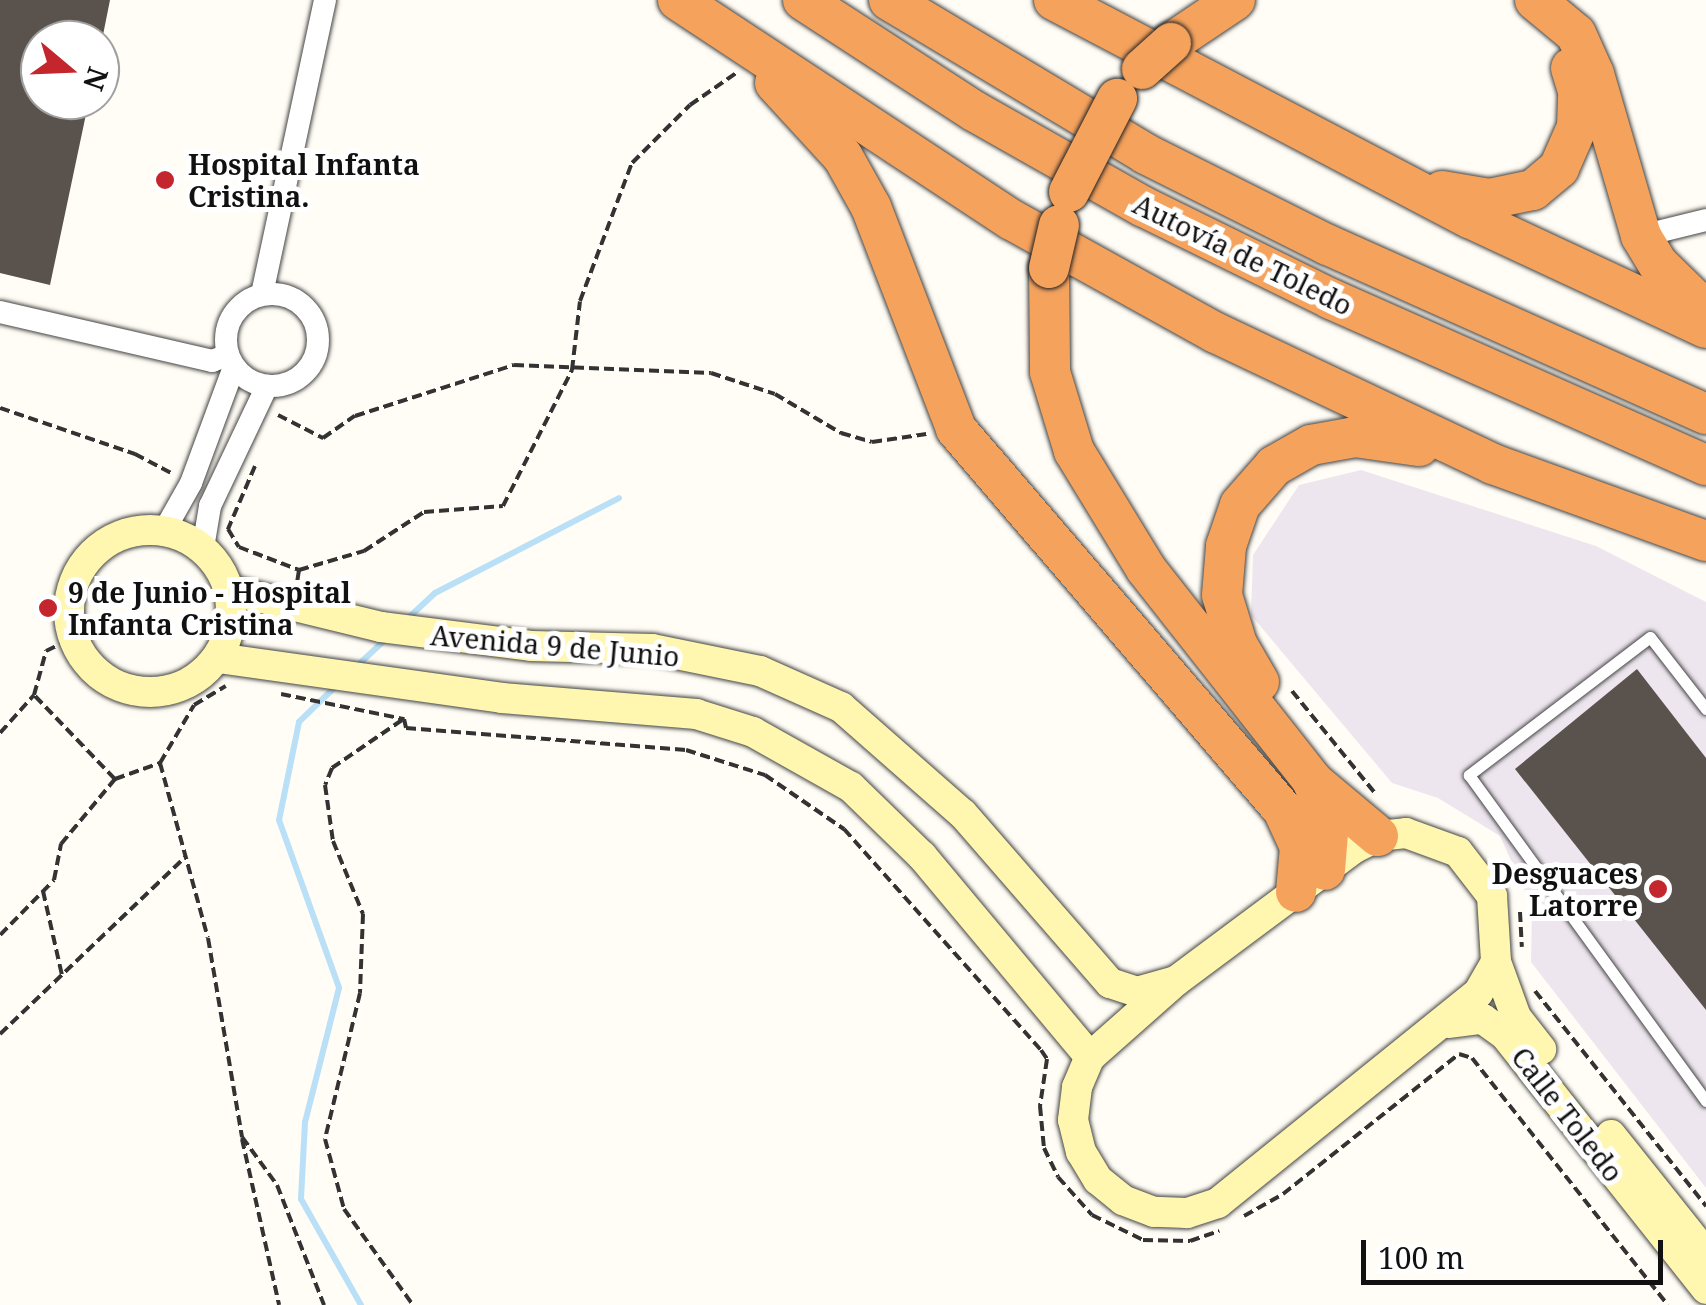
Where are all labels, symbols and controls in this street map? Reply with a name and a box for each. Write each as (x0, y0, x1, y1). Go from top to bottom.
north arrow (20, 20, 120, 120)
text: N (75, 62, 118, 96)
place label: Hospital Infanta Cristina. (188, 147, 420, 213)
marker: Hospital Infanta Cristina. (152, 167, 178, 193)
street label: Autovía de Toledo (1128, 186, 1358, 322)
place label: 9 de Junio - Hospital Infanta Cristina (68, 575, 351, 641)
marker: 9 de Junio - Hospital Infanta Cristina (37, 597, 59, 619)
street label: Avenida 9 de Junio (429, 617, 681, 673)
place label: Desguaces Latorre (1492, 856, 1638, 922)
marker: Desguaces Latorre (1647, 878, 1669, 900)
street label: Calle Toledo (1505, 1040, 1631, 1188)
scale bar (1366, 1220, 1668, 1282)
text: 100 m (1378, 1237, 1464, 1278)

